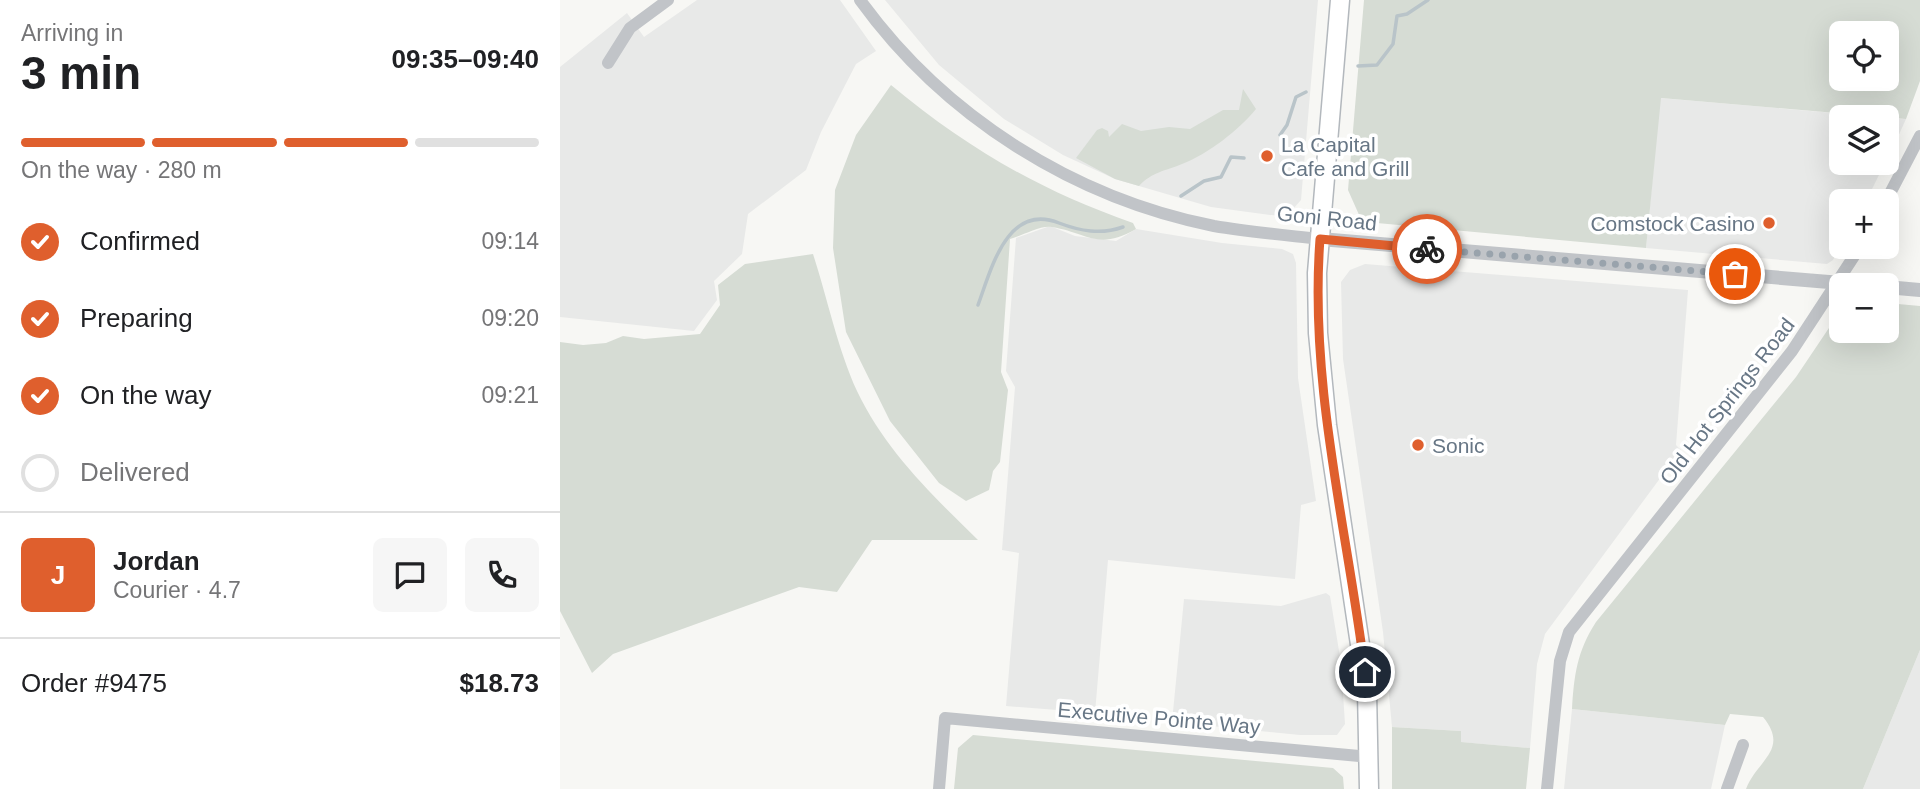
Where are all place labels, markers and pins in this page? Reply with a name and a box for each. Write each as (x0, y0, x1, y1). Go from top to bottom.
place label: La Capital Cafe and Grill (1281, 133, 1409, 180)
marker: La Capital Cafe and Grill (1259, 148, 1275, 164)
place label: Comstock Casino (1590, 212, 1755, 235)
marker: Comstock Casino (1761, 215, 1777, 231)
pin (1705, 244, 1765, 304)
place label: Sonic (1432, 434, 1485, 457)
marker: Sonic (1410, 437, 1426, 453)
pin (1335, 642, 1395, 702)

